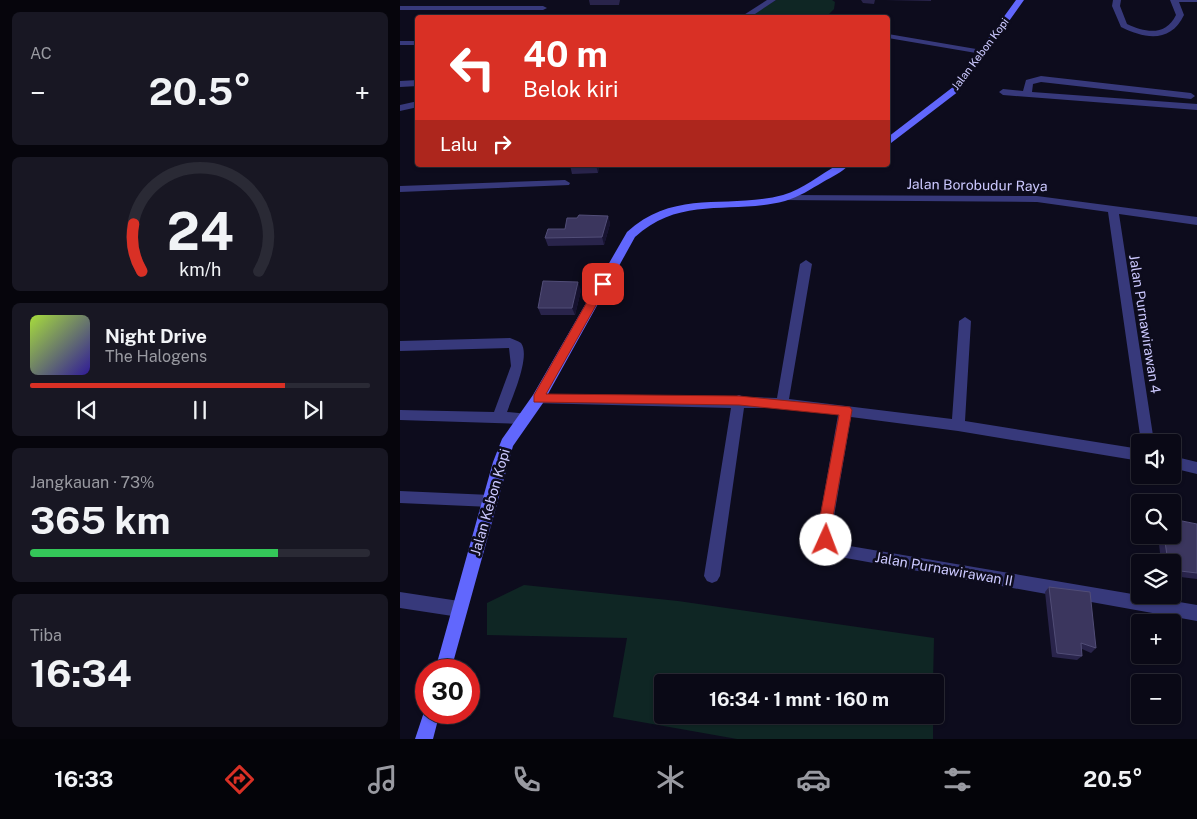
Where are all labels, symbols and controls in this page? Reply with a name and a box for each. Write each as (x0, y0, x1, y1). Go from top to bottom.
street label: Jalan Kebon Kopi (949, 16, 1011, 92)
text: 40 m (523, 34, 608, 75)
icon: left (440, 35, 505, 100)
text: AC (30, 44, 52, 63)
text: 20.5° (149, 69, 251, 114)
text: − (30, 76, 46, 109)
text: + (354, 76, 370, 109)
text: Belok kiri (523, 76, 619, 102)
icon: right (488, 130, 516, 158)
text: Lalu (440, 133, 478, 155)
street label: Jalan Borobudur Raya (906, 176, 1048, 194)
text: 24 (166, 201, 234, 262)
street label: Jalan Purnawirawan 4 (1126, 253, 1164, 395)
text: km/h (179, 259, 221, 280)
pin (582, 263, 624, 305)
icon: arrive (589, 270, 617, 298)
text: Night Drive (105, 325, 207, 347)
text: The Halogens (105, 347, 207, 366)
icon: previous (73, 396, 101, 424)
icon: pause (186, 396, 214, 424)
icon: next (299, 396, 327, 424)
map controls (1131, 434, 1181, 724)
button: sound (1131, 434, 1181, 484)
street label: Jalan Kebon Kopi (467, 447, 513, 557)
text: Jangkauan · 73% (30, 473, 154, 492)
button: search (1131, 494, 1181, 544)
text: 365 km (30, 498, 171, 543)
position arrow (799, 513, 851, 565)
street label: Jalan Purnawirawan II (874, 549, 1014, 589)
button: layers (1131, 554, 1181, 604)
button: + (1131, 614, 1181, 664)
text: Tiba (30, 626, 62, 645)
text: 16:34 (30, 651, 132, 696)
speed limit sign: 30 (415, 659, 480, 724)
button: − (1131, 674, 1181, 724)
text: 16:34 · 1 mnt · 160 m (709, 688, 889, 710)
icon: directions (222, 762, 257, 797)
icon: music (365, 762, 400, 797)
icon: phone (509, 762, 544, 797)
icon: climate (653, 762, 688, 797)
icon: car (796, 762, 831, 797)
icon: filters (940, 762, 975, 797)
text: 16:33 (54, 766, 113, 792)
text: 20.5° (1083, 766, 1143, 792)

